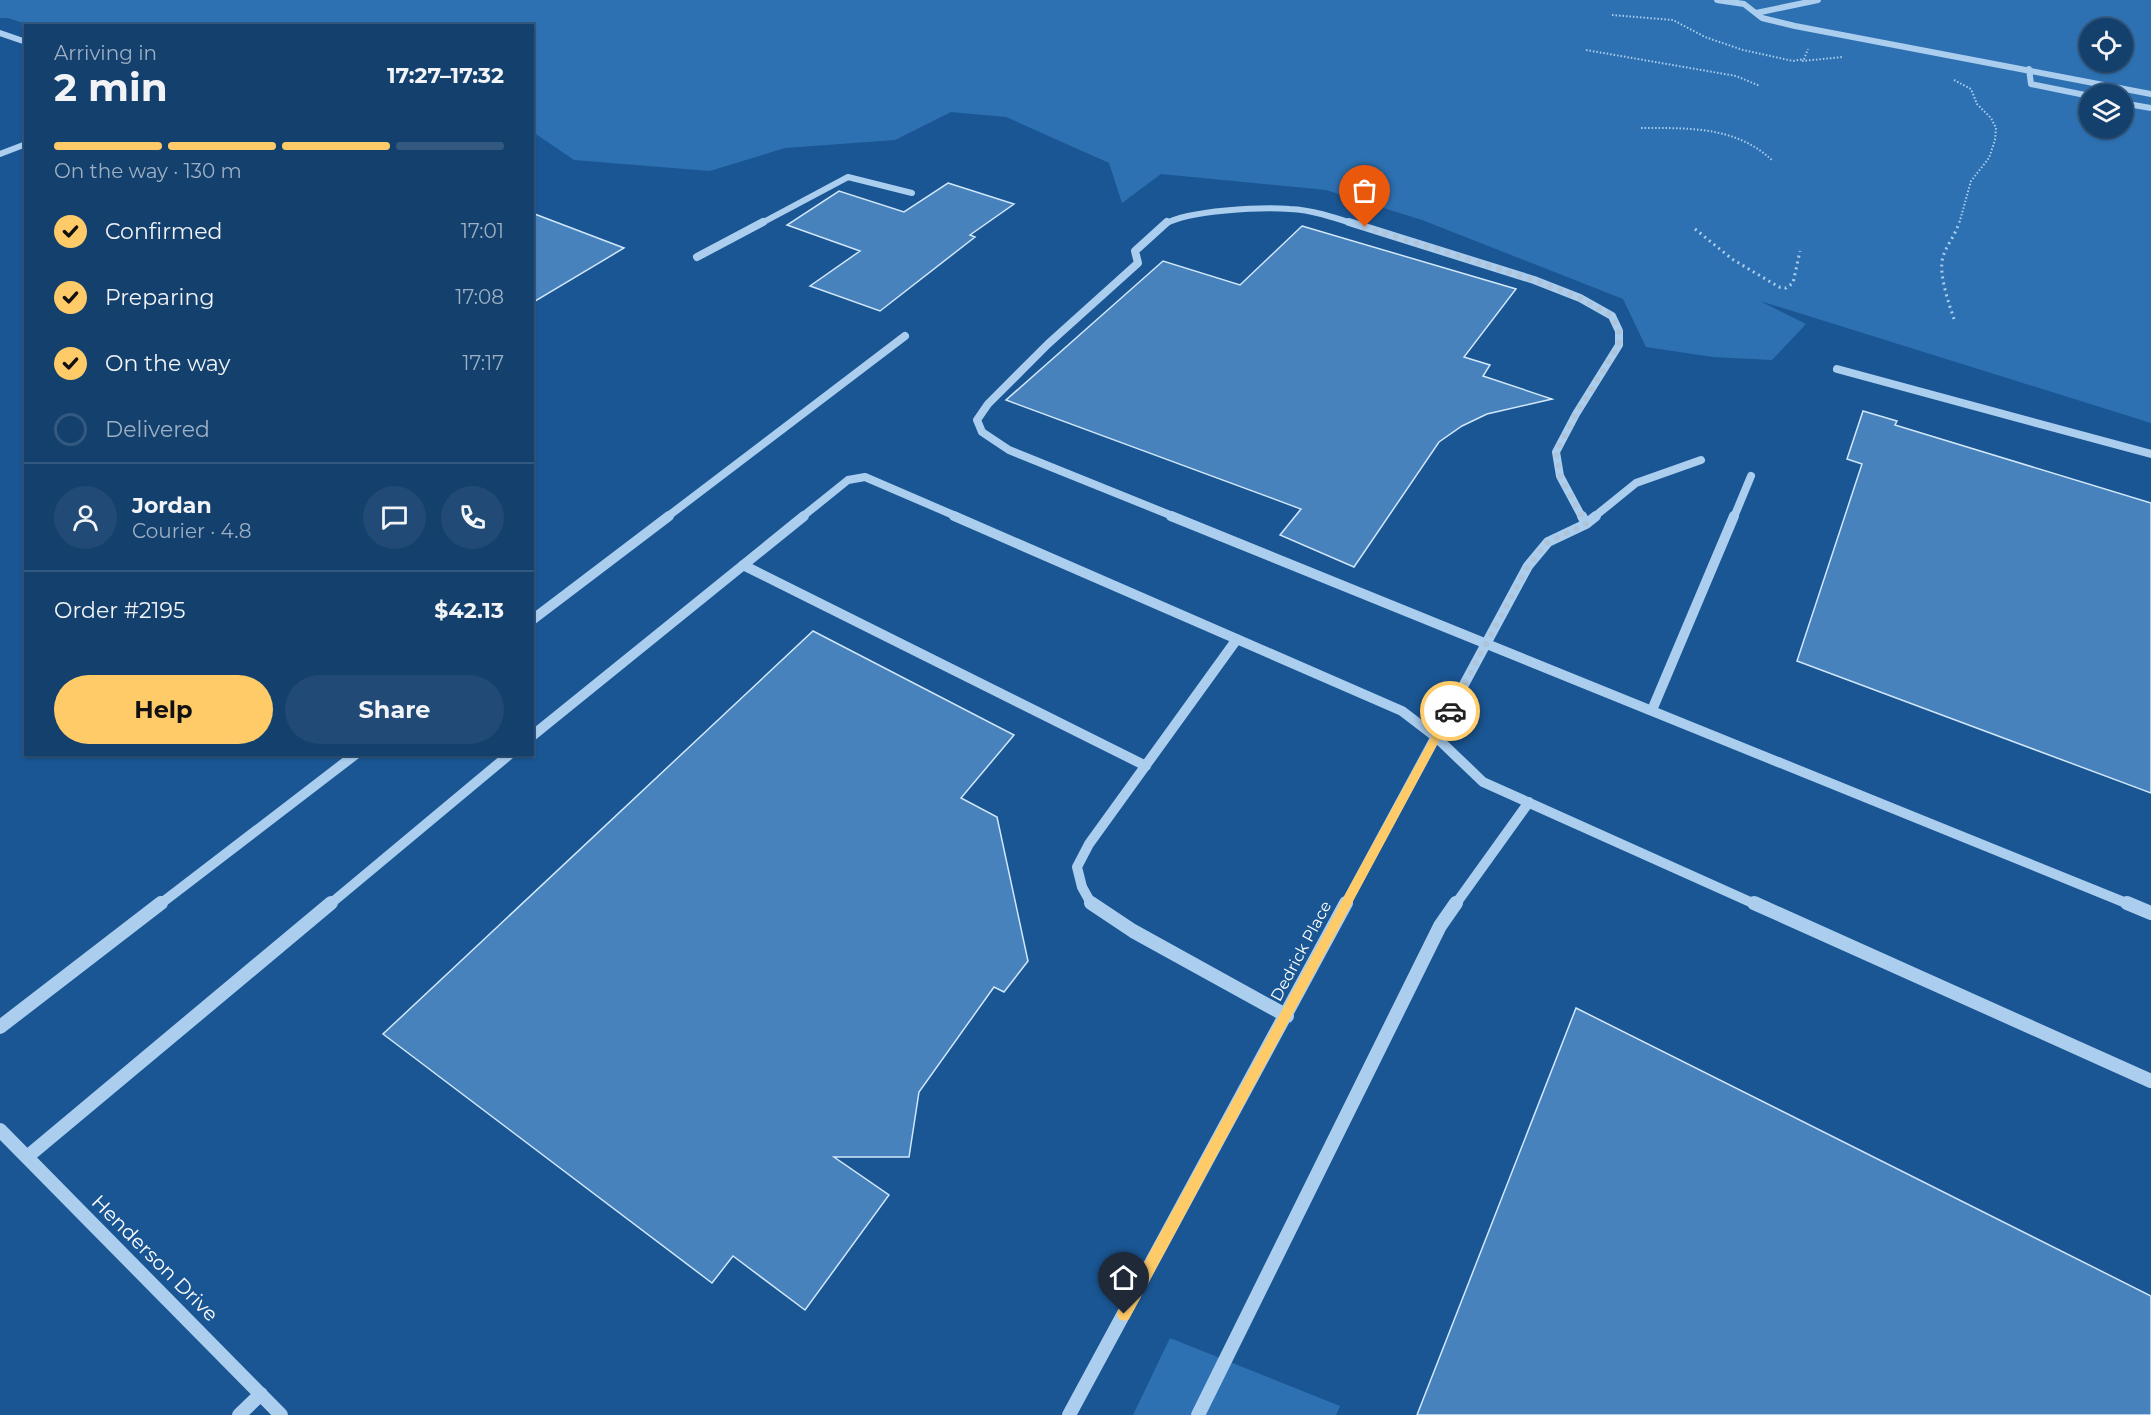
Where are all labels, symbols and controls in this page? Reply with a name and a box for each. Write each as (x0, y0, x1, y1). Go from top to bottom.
map controls (2079, 18, 2133, 138)
button: locate (2079, 18, 2133, 72)
text: Arriving in (54, 41, 157, 65)
text: 17:27–17:32 (387, 62, 504, 89)
text: 2 min (54, 63, 168, 111)
button: layers (2079, 84, 2133, 138)
text: On the way · 130 m (54, 159, 242, 183)
pin (1339, 165, 1390, 227)
icon: bag (1348, 174, 1381, 207)
icon: check (54, 215, 87, 248)
text: Confirmed (105, 218, 222, 245)
text: 17:01 (461, 219, 504, 243)
icon: check (54, 281, 87, 314)
text: Preparing (105, 284, 214, 311)
text: 17:08 (455, 285, 504, 309)
icon: check (54, 347, 87, 380)
text: On the way (105, 350, 230, 377)
text: 17:17 (462, 351, 504, 375)
text: Delivered (105, 416, 210, 443)
button: person (54, 486, 117, 549)
button: chat (363, 486, 426, 549)
button: phone (441, 486, 504, 549)
text: Jordan (132, 492, 212, 519)
text: Courier · 4.8 (132, 519, 251, 543)
text: Order #2195 (54, 597, 185, 624)
text: $42.13 (434, 597, 504, 624)
button: Help (54, 675, 273, 744)
button: Share (285, 675, 504, 744)
courier (1420, 681, 1480, 741)
icon: car (1434, 695, 1467, 728)
street label: Dedrick Place (1267, 898, 1335, 1004)
street label: Henderson Drive (87, 1190, 223, 1326)
pin (1098, 1252, 1149, 1314)
icon: home (1107, 1261, 1140, 1294)

